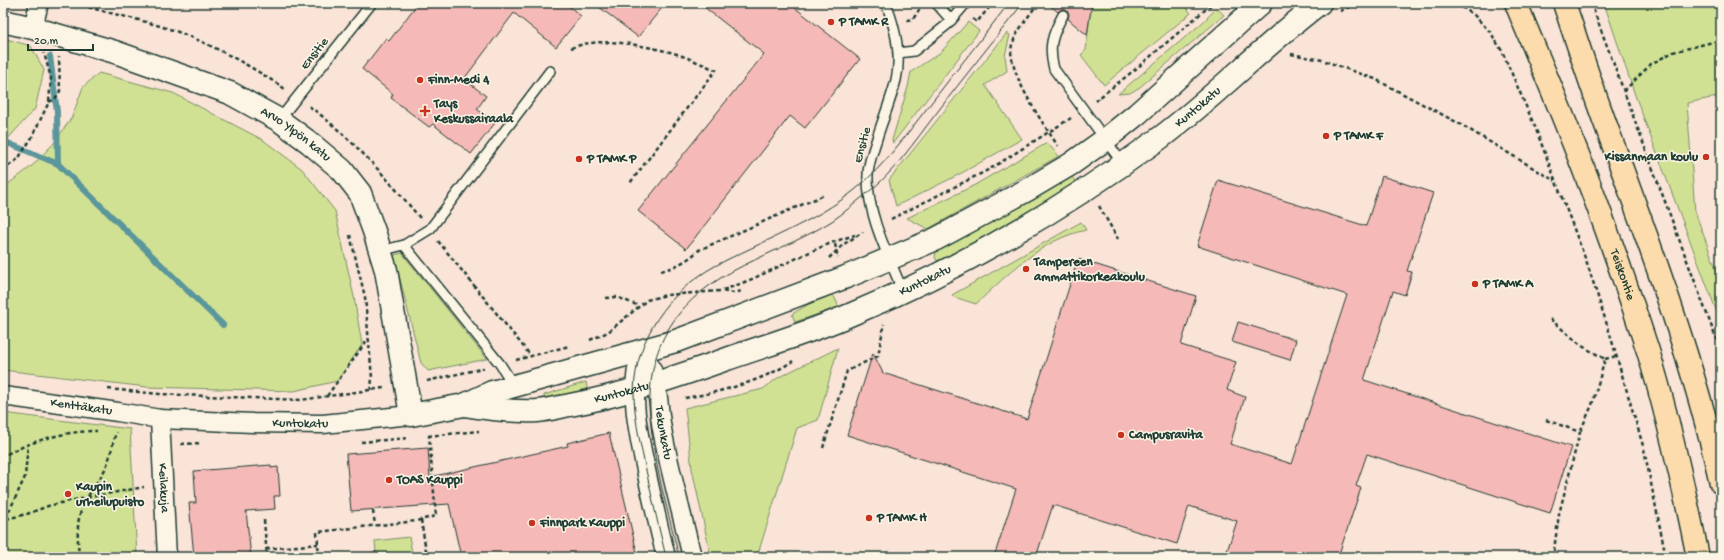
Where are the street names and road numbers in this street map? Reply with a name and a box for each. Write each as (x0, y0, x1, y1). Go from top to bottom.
street label: Ensitie (298, 35, 332, 73)
street label: Kuntokatu (1172, 83, 1224, 131)
street label: Arvo Ylpön katu (258, 104, 334, 165)
street label: Ensitie (851, 125, 875, 165)
street label: Teiskontie (1606, 246, 1638, 303)
street label: Kuntokatu (897, 262, 954, 300)
street label: Kuntokatu (593, 378, 651, 407)
street label: Kenttäkatu (49, 395, 113, 419)
street label: Tekunkatu (651, 404, 676, 461)
street label: Kuntokatu (272, 416, 329, 432)
street label: Keilakuja (155, 463, 172, 514)

